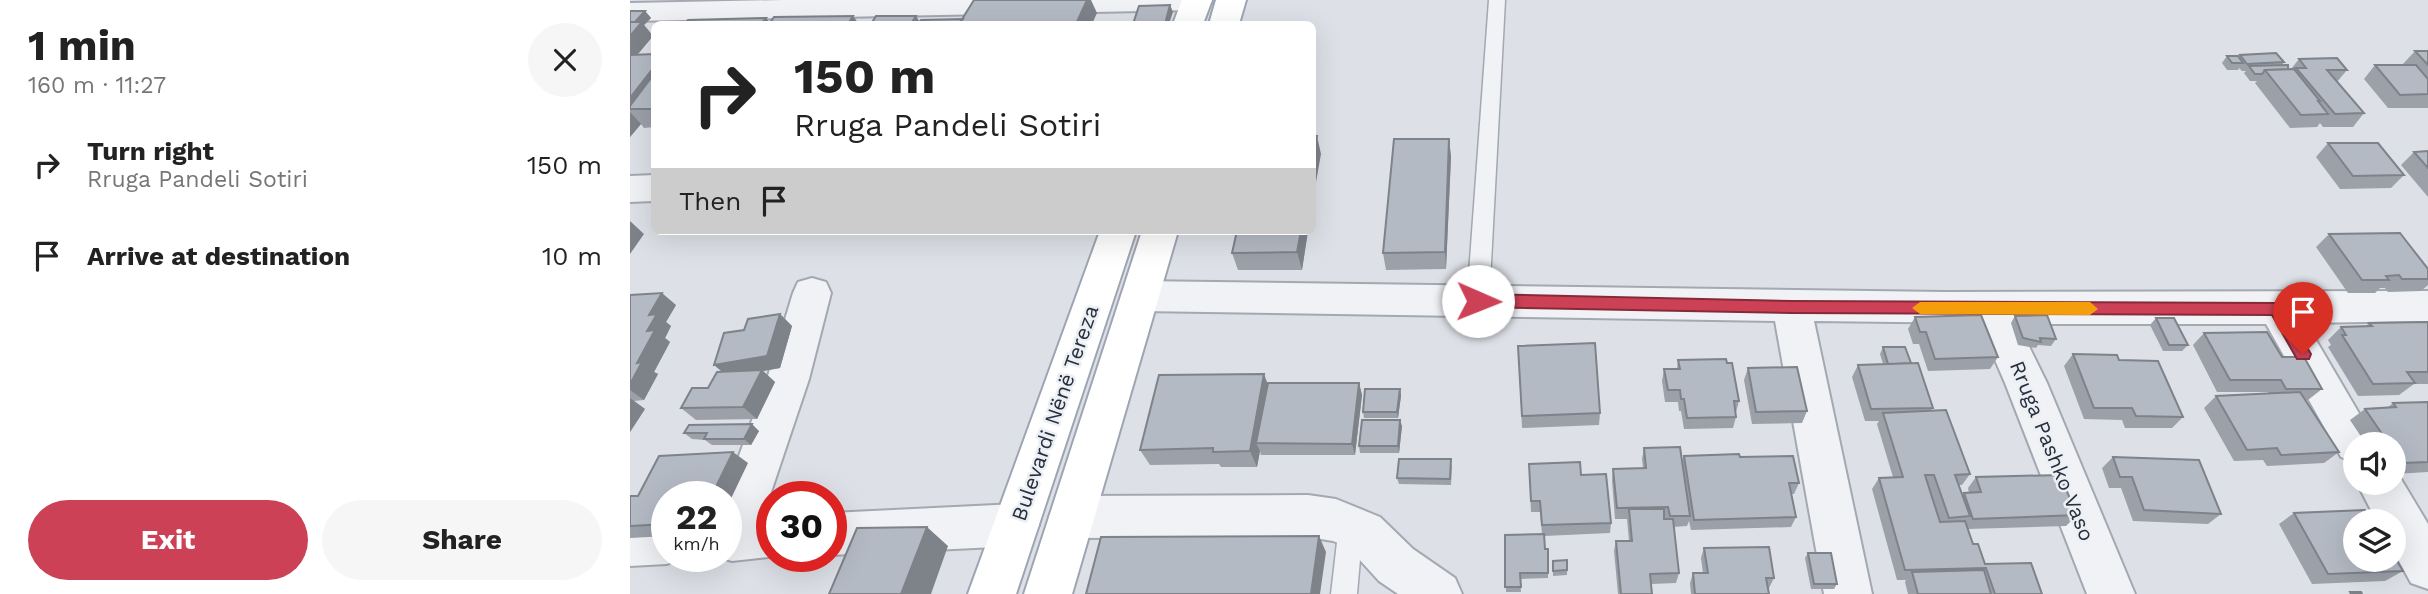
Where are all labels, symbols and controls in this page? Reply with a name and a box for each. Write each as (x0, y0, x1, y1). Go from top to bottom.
text: 1 min (28, 21, 136, 70)
button: close (528, 23, 602, 97)
text: 150 m (794, 47, 935, 105)
icon: right (679, 49, 770, 140)
text: 160 m · 11:27 (28, 72, 166, 99)
text: Rruga Pandeli Sotiri (794, 106, 1101, 144)
text: Turn right (87, 136, 214, 166)
icon: right (28, 146, 66, 184)
text: 150 m (527, 150, 602, 180)
text: Rruga Pandeli Sotiri (87, 166, 308, 193)
icon: arrive (755, 182, 793, 220)
text: Then (679, 186, 741, 216)
icon: arrive (28, 237, 66, 275)
text: Arrive at destination (87, 241, 350, 271)
text: 10 m (542, 241, 602, 271)
position arrow (1441, 264, 1515, 338)
pin (2273, 282, 2333, 354)
icon: arrive (2284, 293, 2322, 331)
street label: Bulevardi Nënë Tereza (1006, 302, 1103, 524)
street label: Rruga Pashko Vaso (2005, 357, 2100, 545)
map controls (2343, 432, 2406, 572)
button: sound (2343, 432, 2406, 495)
speed limit sign: 30 (756, 481, 847, 572)
text: 22 (676, 496, 717, 538)
button: Exit (28, 500, 308, 580)
button: Share (322, 500, 602, 580)
button: layers (2343, 509, 2406, 572)
text: km/h (673, 533, 720, 554)

